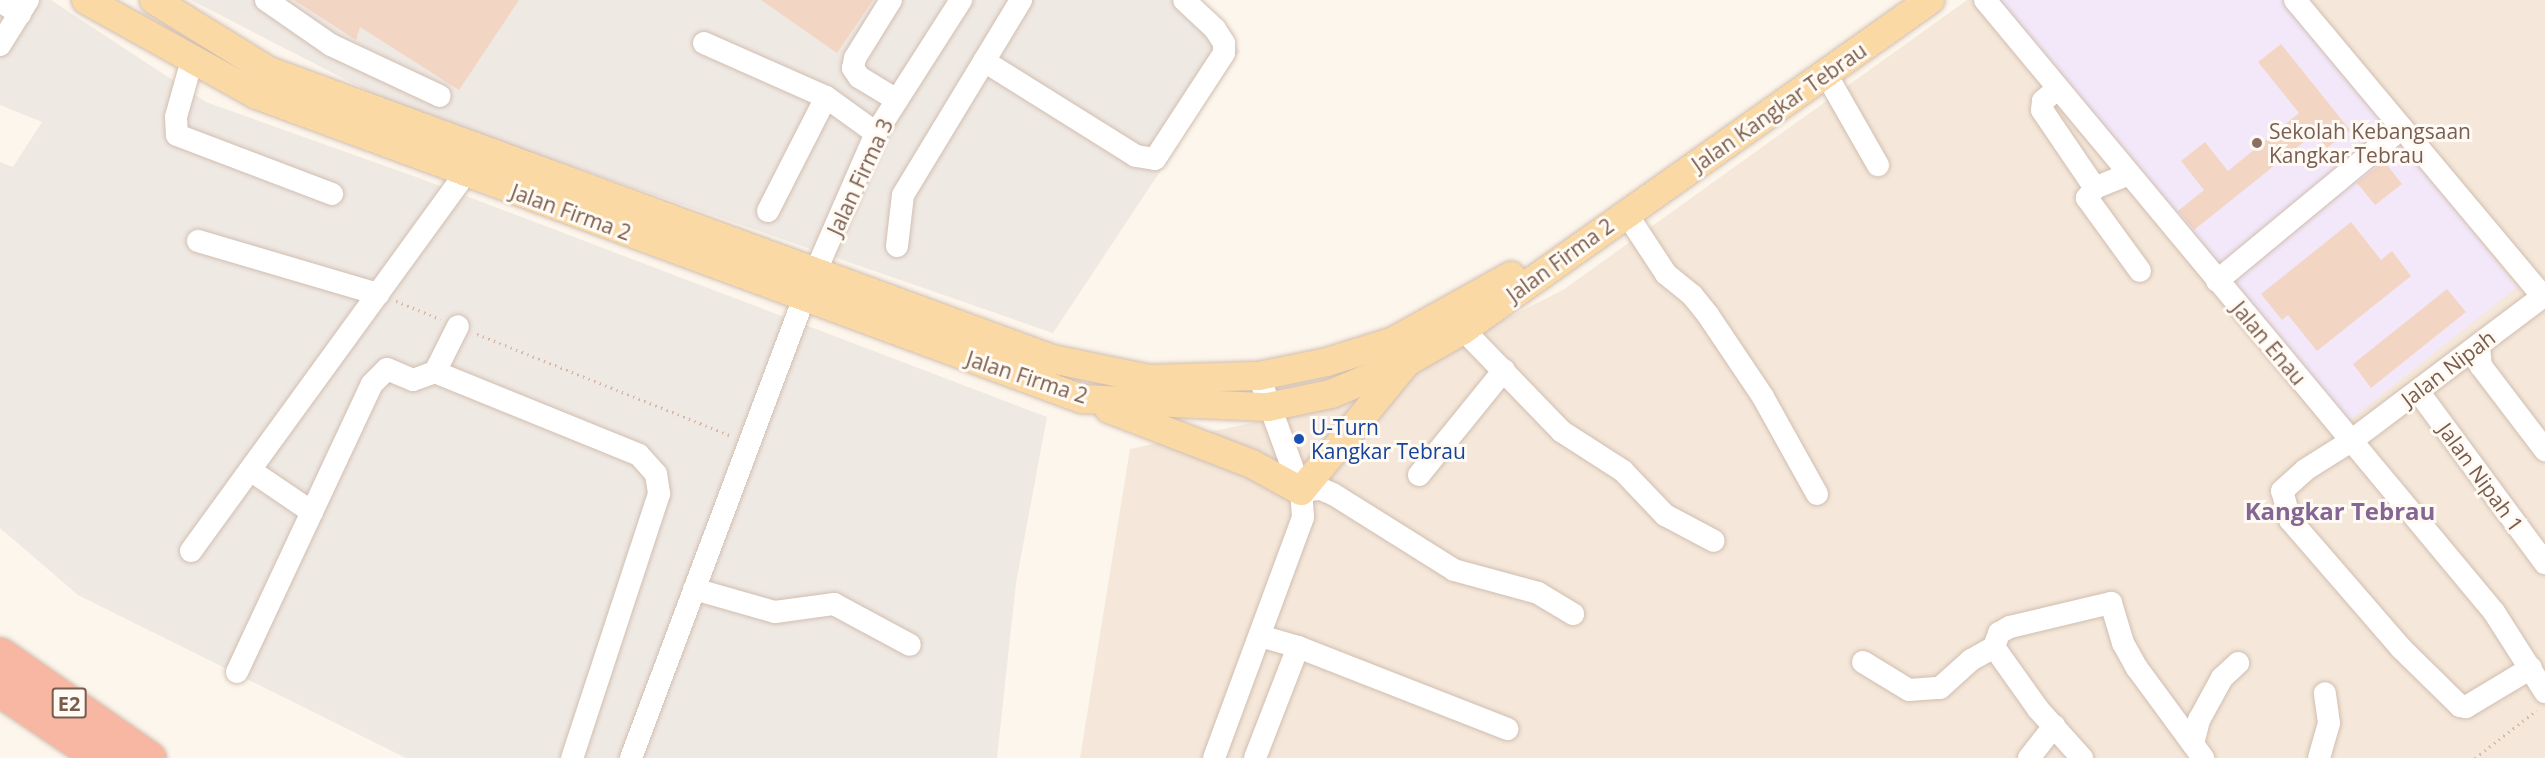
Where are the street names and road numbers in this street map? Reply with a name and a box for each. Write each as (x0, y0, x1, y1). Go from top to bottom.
street label: Jalan Kangkar Tebrau (1687, 37, 1871, 177)
street label: Jalan Firma 3 (822, 115, 898, 239)
street label: Jalan Firma 2 (508, 179, 634, 245)
street label: Jalan Firma 2 (1502, 213, 1618, 307)
street label: Jalan Enau (2227, 296, 2311, 390)
street label: Jalan Nipah (2396, 324, 2500, 412)
street label: Jalan Firma 2 (963, 346, 1091, 408)
street label: Jalan Nipah 1 (2433, 418, 2529, 536)
road number: E2 (51, 686, 87, 720)

